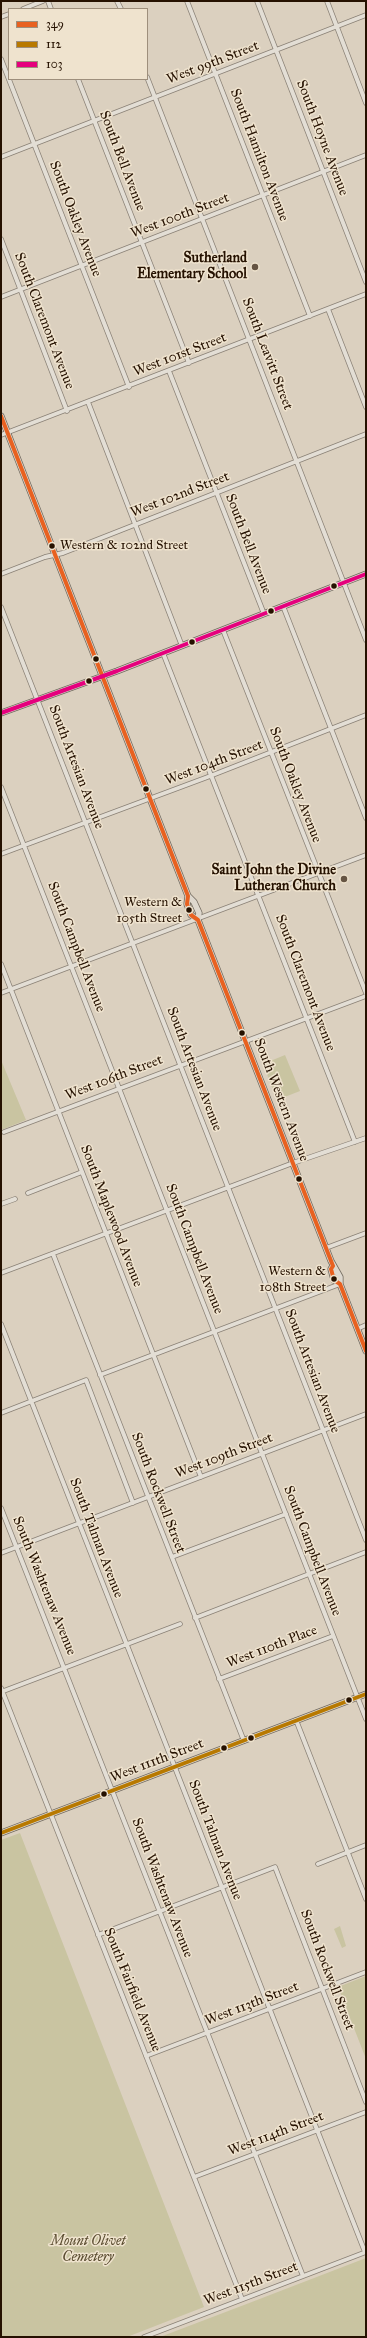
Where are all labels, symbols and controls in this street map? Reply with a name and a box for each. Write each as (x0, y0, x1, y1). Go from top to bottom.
legend (8, 8, 148, 80)
text: 349 (46, 17, 64, 31)
text: 112 (46, 37, 61, 51)
street label: West 99th Street (165, 38, 261, 88)
text: 103 (46, 57, 62, 71)
street label: South Hoyne Avenue (292, 78, 352, 198)
street label: South Hamilton Avenue (226, 86, 292, 224)
street label: South Bell Avenue (95, 108, 149, 214)
street label: South Oakley Avenue (45, 159, 105, 279)
street label: West 100th Street (128, 190, 232, 242)
street label: South Claremont Avenue (10, 250, 78, 392)
place label: Sutherland Elementary School (137, 251, 247, 284)
marker: Sutherland Elementary School (250, 262, 260, 272)
street label: South Leavitt Street (238, 296, 296, 412)
street label: West 101st Street (131, 330, 229, 380)
street label: West 102nd Street (128, 468, 232, 522)
street label: South Bell Avenue (221, 491, 275, 597)
place label: Western & 102nd Street (60, 538, 188, 554)
marker: Western & 102nd Street (47, 541, 57, 551)
unlabelled marker (329, 581, 339, 591)
unlabelled marker (266, 606, 276, 616)
unlabelled marker (187, 637, 197, 647)
unlabelled marker (91, 654, 101, 664)
unlabelled marker (84, 676, 94, 686)
street label: South Artesian Avenue (45, 703, 107, 831)
street label: South Oakley Avenue (265, 725, 325, 845)
street label: West 104th Street (163, 737, 265, 789)
unlabelled marker (141, 784, 151, 794)
place label: Saint John the Divine Lutheran Church (212, 863, 336, 896)
marker: Saint John the Divine Lutheran Church (339, 874, 349, 884)
street label: South Campbell Avenue (43, 880, 109, 1014)
place label: Western & 105th Street (116, 895, 182, 926)
marker: Western & 105th Street (184, 905, 194, 915)
street label: South Claremont Avenue (271, 912, 339, 1054)
street label: South Artesian Avenue (163, 1005, 225, 1133)
unlabelled marker (237, 1028, 247, 1038)
street label: South Western Avenue (250, 1036, 312, 1164)
street label: West 106th Street (63, 1052, 165, 1104)
street label: South Maplewood Avenue (76, 1143, 146, 1289)
unlabelled marker (294, 1174, 304, 1184)
street label: South Campbell Avenue (161, 1182, 227, 1316)
place label: Western & 108th Street (260, 1264, 326, 1295)
marker: Western & 108th Street (329, 1274, 339, 1284)
street label: South Artesian Avenue (281, 1307, 343, 1435)
street label: South Rockwell Street (127, 1430, 189, 1556)
street label: West 109th Street (173, 1430, 275, 1482)
street label: South Talman Avenue (65, 1476, 127, 1600)
street label: South Campbell Avenue (279, 1484, 345, 1618)
street label: South Washtenaw Avenue (8, 1514, 80, 1658)
street label: West 110th Place (224, 1622, 320, 1672)
unlabelled marker (344, 1695, 354, 1705)
unlabelled marker (246, 1733, 256, 1743)
street label: West 111th Street (108, 1735, 206, 1787)
unlabelled marker (219, 1743, 229, 1753)
street label: South Talman Avenue (184, 1778, 246, 1902)
unlabelled marker (99, 1789, 109, 1799)
street label: South Washtenaw Avenue (128, 1816, 196, 1960)
street label: South Rockwell Street (296, 1907, 358, 2033)
street label: South Fairfield Avenue (99, 1926, 165, 2054)
street label: West 113th Street (203, 1978, 301, 2030)
street label: West 114th Street (226, 2108, 326, 2160)
park label: Mount Olivet Cemetery (50, 2234, 126, 2266)
street label: West 115th Street (201, 2258, 301, 2310)

